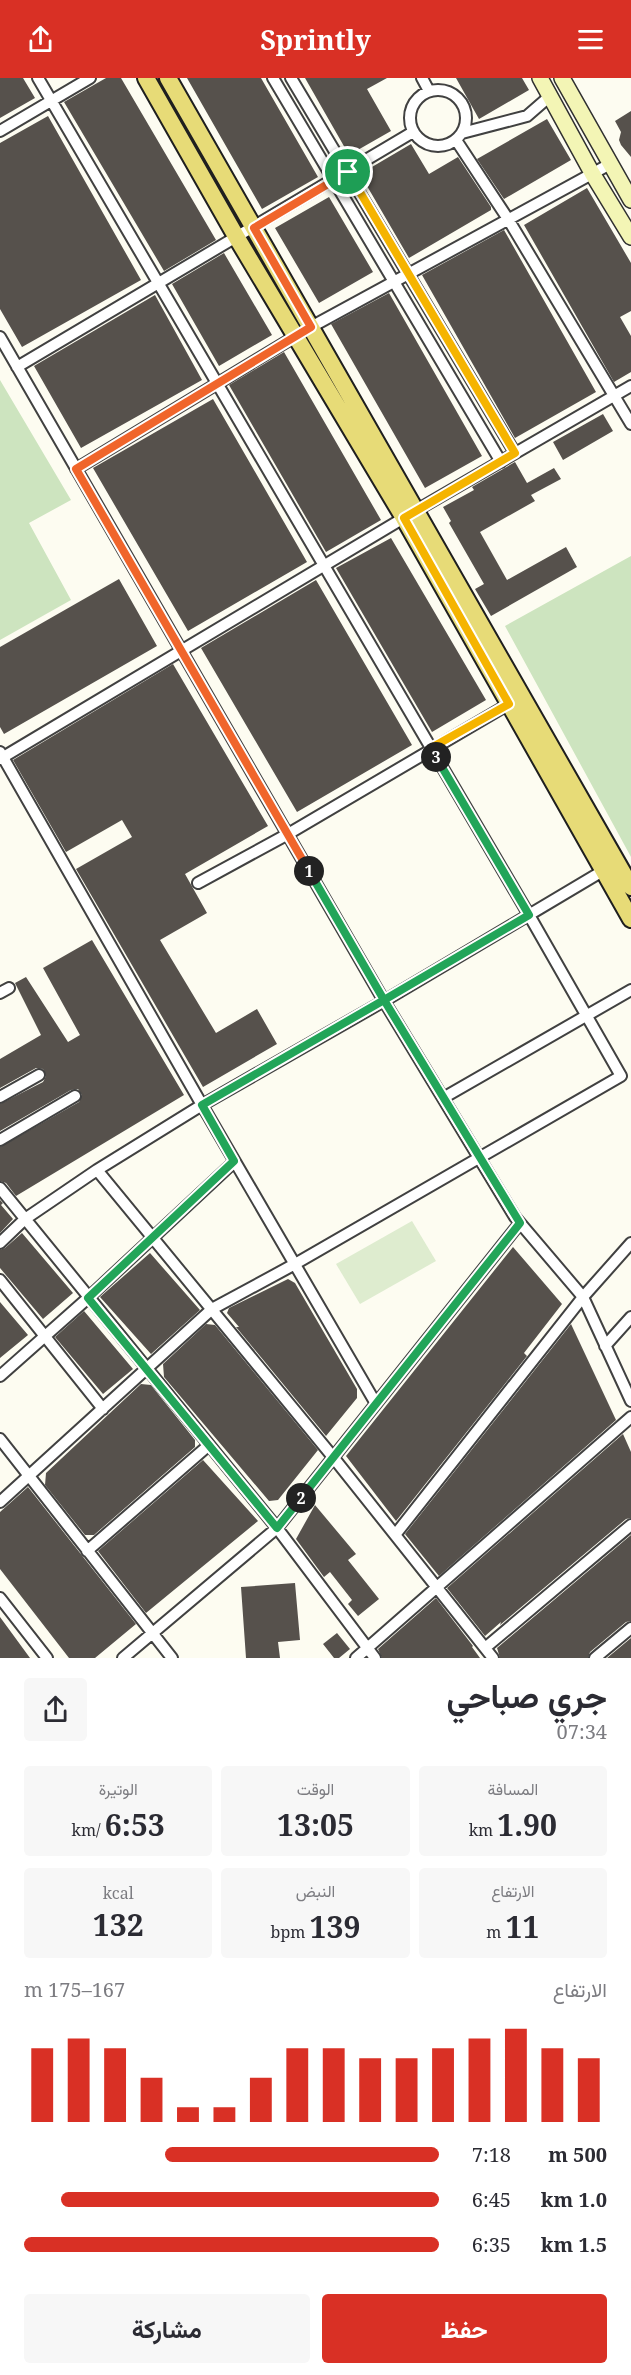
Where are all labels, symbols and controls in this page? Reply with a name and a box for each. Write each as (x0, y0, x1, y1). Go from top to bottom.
text: Sprintly (260, 21, 371, 58)
icon: share (24, 23, 57, 56)
icon: menu (574, 23, 607, 56)
pin (322, 146, 373, 197)
icon: arrive (331, 155, 364, 188)
pin: 3 (421, 742, 451, 772)
text: 3 (431, 746, 441, 768)
pin: 1 (294, 856, 324, 886)
text: 1 (304, 860, 314, 882)
pin: 2 (286, 1483, 316, 1513)
text: 2 (296, 1487, 306, 1509)
text: جري صباحي (446, 1673, 607, 1718)
button: share (24, 1678, 87, 1741)
text: 07:34 (557, 1718, 607, 1745)
text: الوتيرة (99, 1778, 138, 1800)
text: الوقت (297, 1778, 334, 1800)
text: المسافة (487, 1778, 538, 1800)
text: 6:53 (105, 1804, 165, 1845)
text: 13:05 (277, 1804, 354, 1845)
text: 1.90 (497, 1804, 557, 1845)
text: /km (72, 1819, 105, 1841)
text: km (469, 1819, 497, 1841)
text: النبض (296, 1880, 335, 1902)
text: الارتفاع (491, 1880, 535, 1902)
text: kcal (103, 1882, 134, 1904)
text: 132 (93, 1904, 144, 1945)
text: 139 (310, 1906, 360, 1947)
text: 11 (506, 1906, 539, 1947)
text: bpm (271, 1921, 310, 1943)
text: m (486, 1921, 506, 1943)
text: 167–175 m (24, 1976, 125, 2003)
text: الارتفاع (553, 1976, 607, 2003)
text: 7:18 (472, 2141, 511, 2168)
text: 500 m (548, 2141, 607, 2168)
text: 6:45 (472, 2186, 511, 2213)
text: 1.0 km (541, 2186, 607, 2213)
text: 6:35 (472, 2231, 511, 2258)
text: 1.5 km (541, 2231, 607, 2258)
button: مشاركة (24, 2294, 310, 2363)
button: حفظ (322, 2294, 607, 2363)

